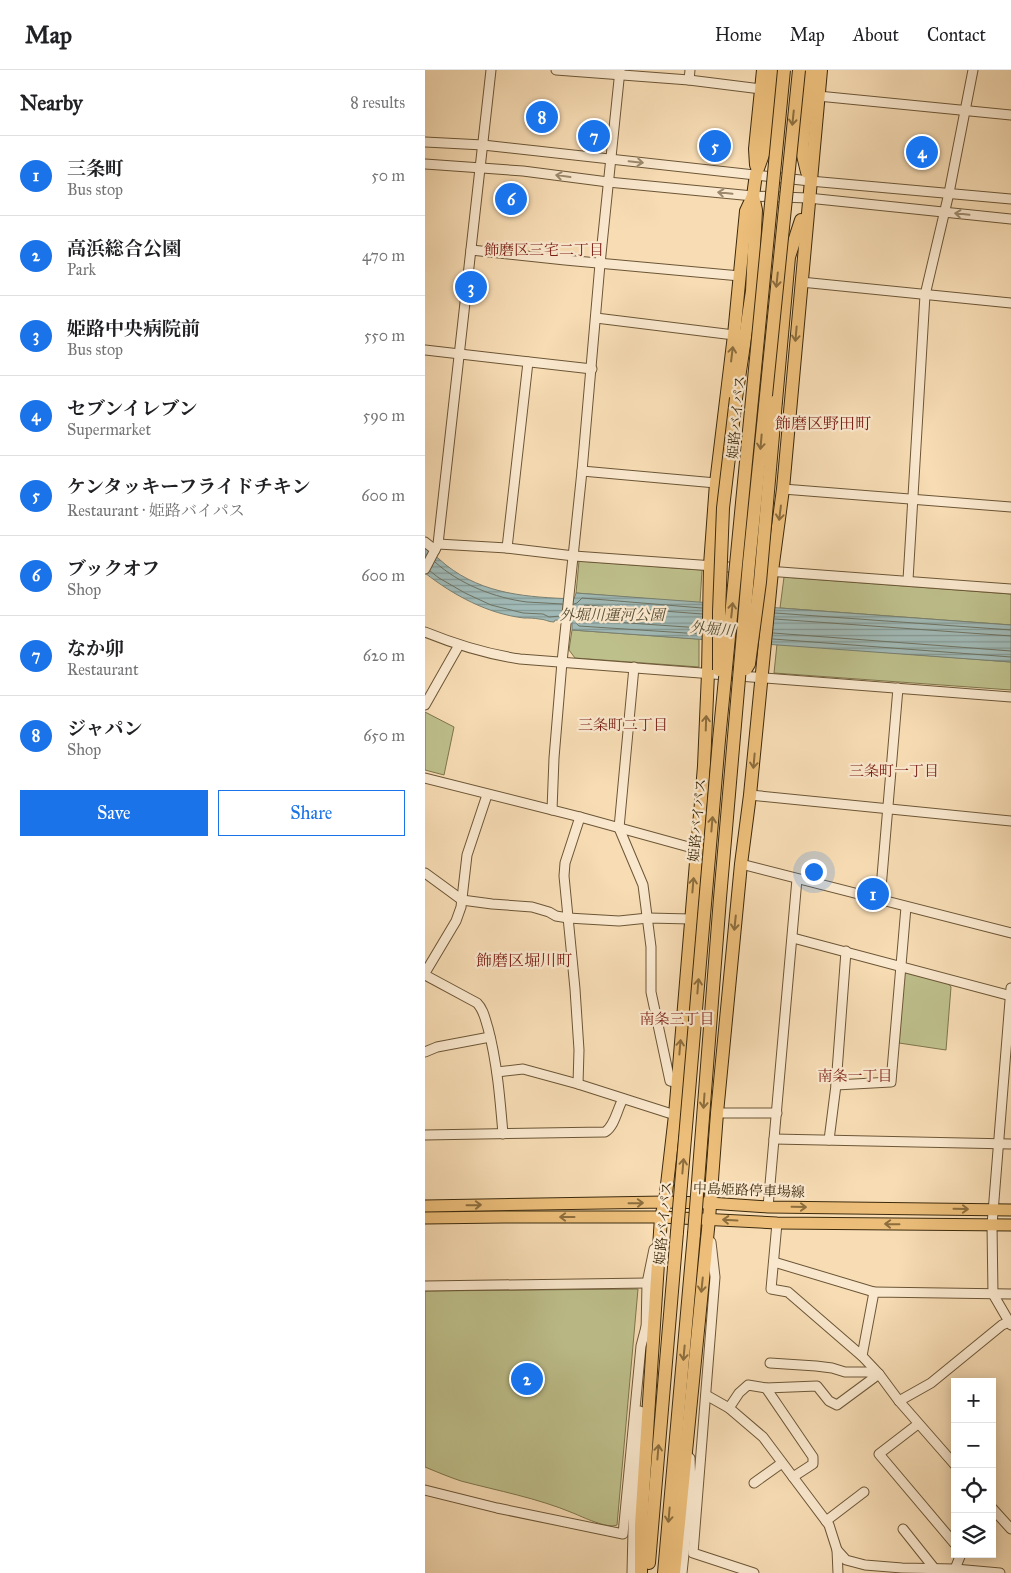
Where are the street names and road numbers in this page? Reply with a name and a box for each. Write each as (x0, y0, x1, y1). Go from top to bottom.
street label: 姫路バイパス (724, 375, 749, 459)
street label: 姫路バイパス (685, 778, 710, 862)
street label: 中島姫路停車場線 (693, 1180, 805, 1201)
street label: 姫路バイパス (651, 1181, 676, 1265)

